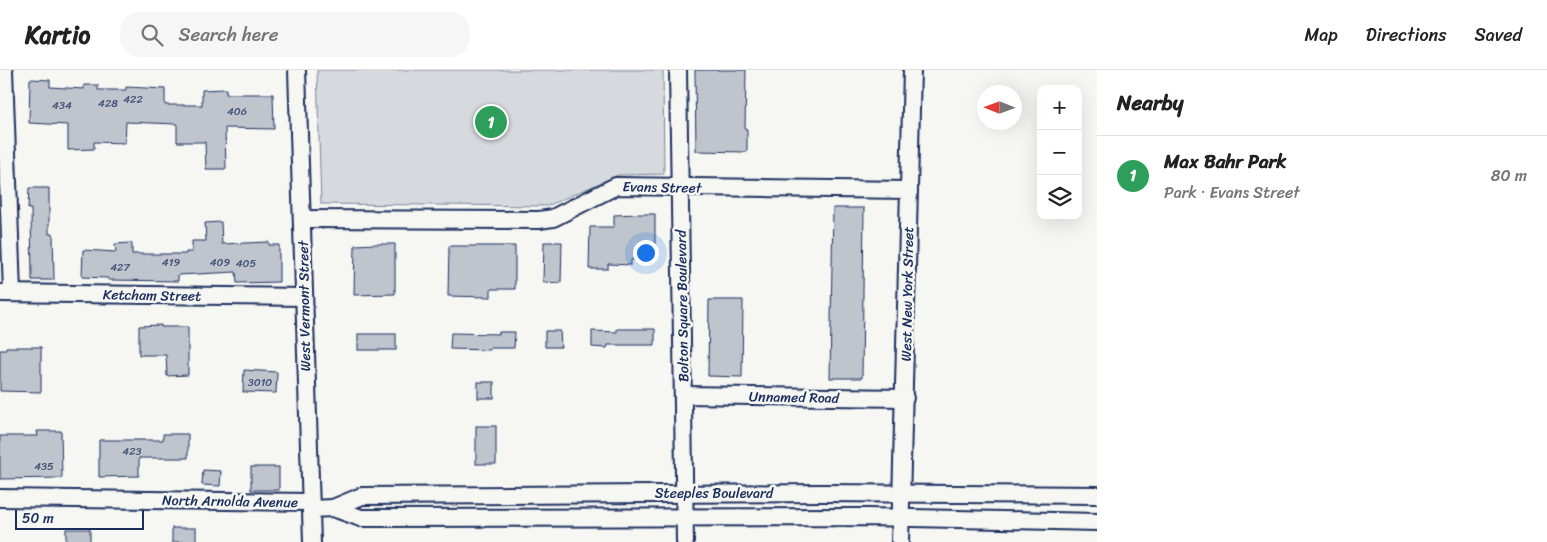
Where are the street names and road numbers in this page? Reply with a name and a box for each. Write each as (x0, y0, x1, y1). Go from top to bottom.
street label: Evans Street (622, 174, 703, 201)
street label: West New York Street (894, 226, 921, 362)
street label: Bolton Square Boulevard (669, 228, 696, 382)
street label: West Vermont Street (291, 239, 318, 372)
street label: Ketcham Street (103, 282, 201, 309)
street label: Unnamed Road (749, 384, 841, 411)
street label: Steeples Boulevard (655, 481, 775, 506)
street label: North Arnolda Avenue (162, 488, 298, 515)

